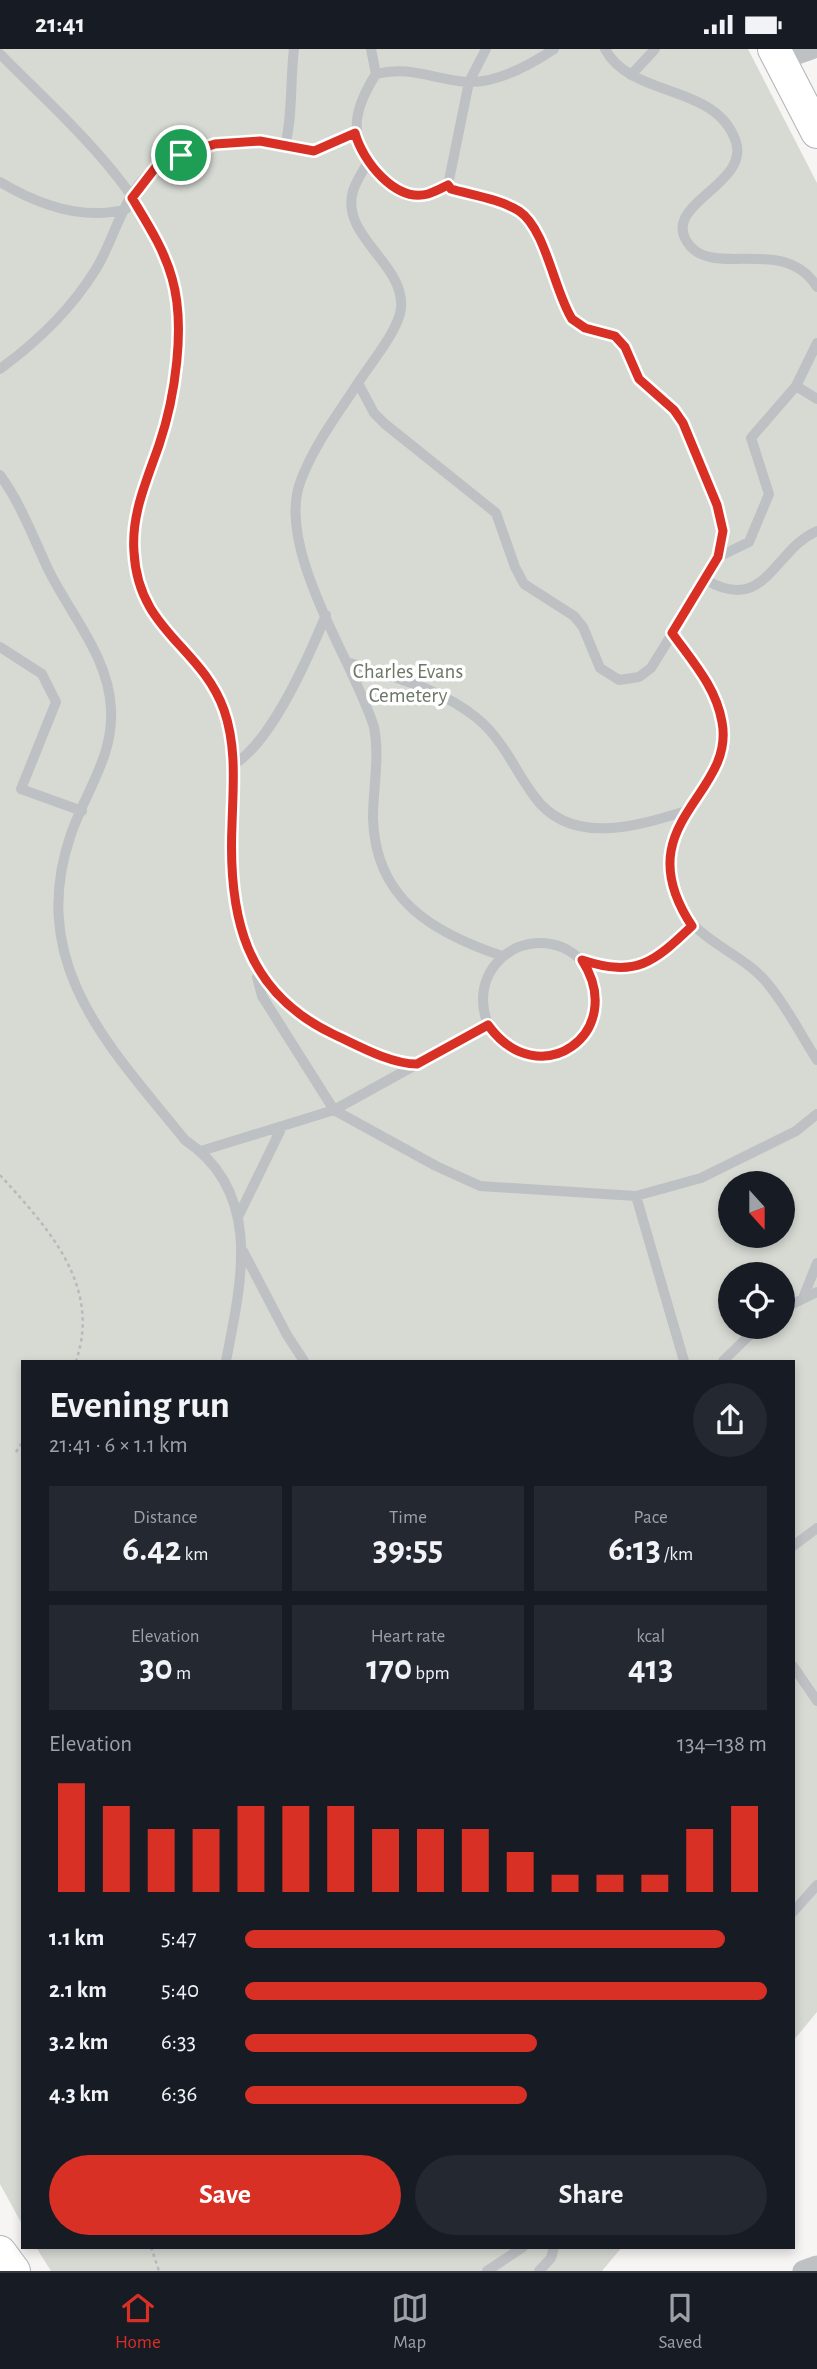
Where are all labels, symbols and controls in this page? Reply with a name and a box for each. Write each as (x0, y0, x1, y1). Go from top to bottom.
text: 21:41 (35, 11, 85, 37)
pin (151, 125, 211, 185)
icon: arrive (162, 136, 200, 174)
park label: Charles Evans Cemetery (353, 661, 463, 706)
north arrow (718, 1171, 794, 1248)
map controls (718, 1171, 795, 1339)
button: locate (718, 1262, 795, 1339)
button: share (693, 1383, 767, 1457)
text: Evening run (49, 1387, 230, 1425)
text: 21:41 · 6 × 1.1 km (49, 1434, 188, 1457)
text: Distance (133, 1508, 198, 1527)
text: Time (389, 1508, 427, 1527)
text: Pace (634, 1508, 668, 1527)
text: 6.42 (122, 1532, 181, 1567)
text: 39:55 (373, 1532, 443, 1567)
text: 6:13 (608, 1532, 661, 1567)
text: km (181, 1545, 208, 1564)
text: /km (661, 1545, 693, 1564)
text: Elevation (131, 1627, 200, 1646)
text: Heart rate (371, 1627, 445, 1646)
text: kcal (636, 1627, 665, 1646)
text: 30 (139, 1651, 173, 1686)
text: 170 (366, 1651, 412, 1686)
text: 413 (628, 1651, 673, 1686)
text: m (173, 1664, 191, 1683)
text: bpm (412, 1664, 450, 1683)
text: Elevation (49, 1733, 132, 1756)
text: 134–138 m (677, 1733, 767, 1756)
text: 1.1 km (49, 1927, 104, 1950)
text: 5:47 (161, 1927, 197, 1950)
text: 2.1 km (49, 1979, 107, 2002)
text: 5:40 (161, 1979, 199, 2002)
text: 3.2 km (49, 2031, 108, 2054)
text: 6:33 (161, 2031, 196, 2054)
text: 4.3 km (49, 2083, 109, 2106)
text: 6:36 (161, 2083, 197, 2106)
button: Save (49, 2155, 401, 2235)
button: Share (415, 2155, 767, 2235)
tab: Home (115, 2289, 161, 2354)
tab: Map (391, 2289, 429, 2354)
tab: Saved (659, 2289, 702, 2354)

